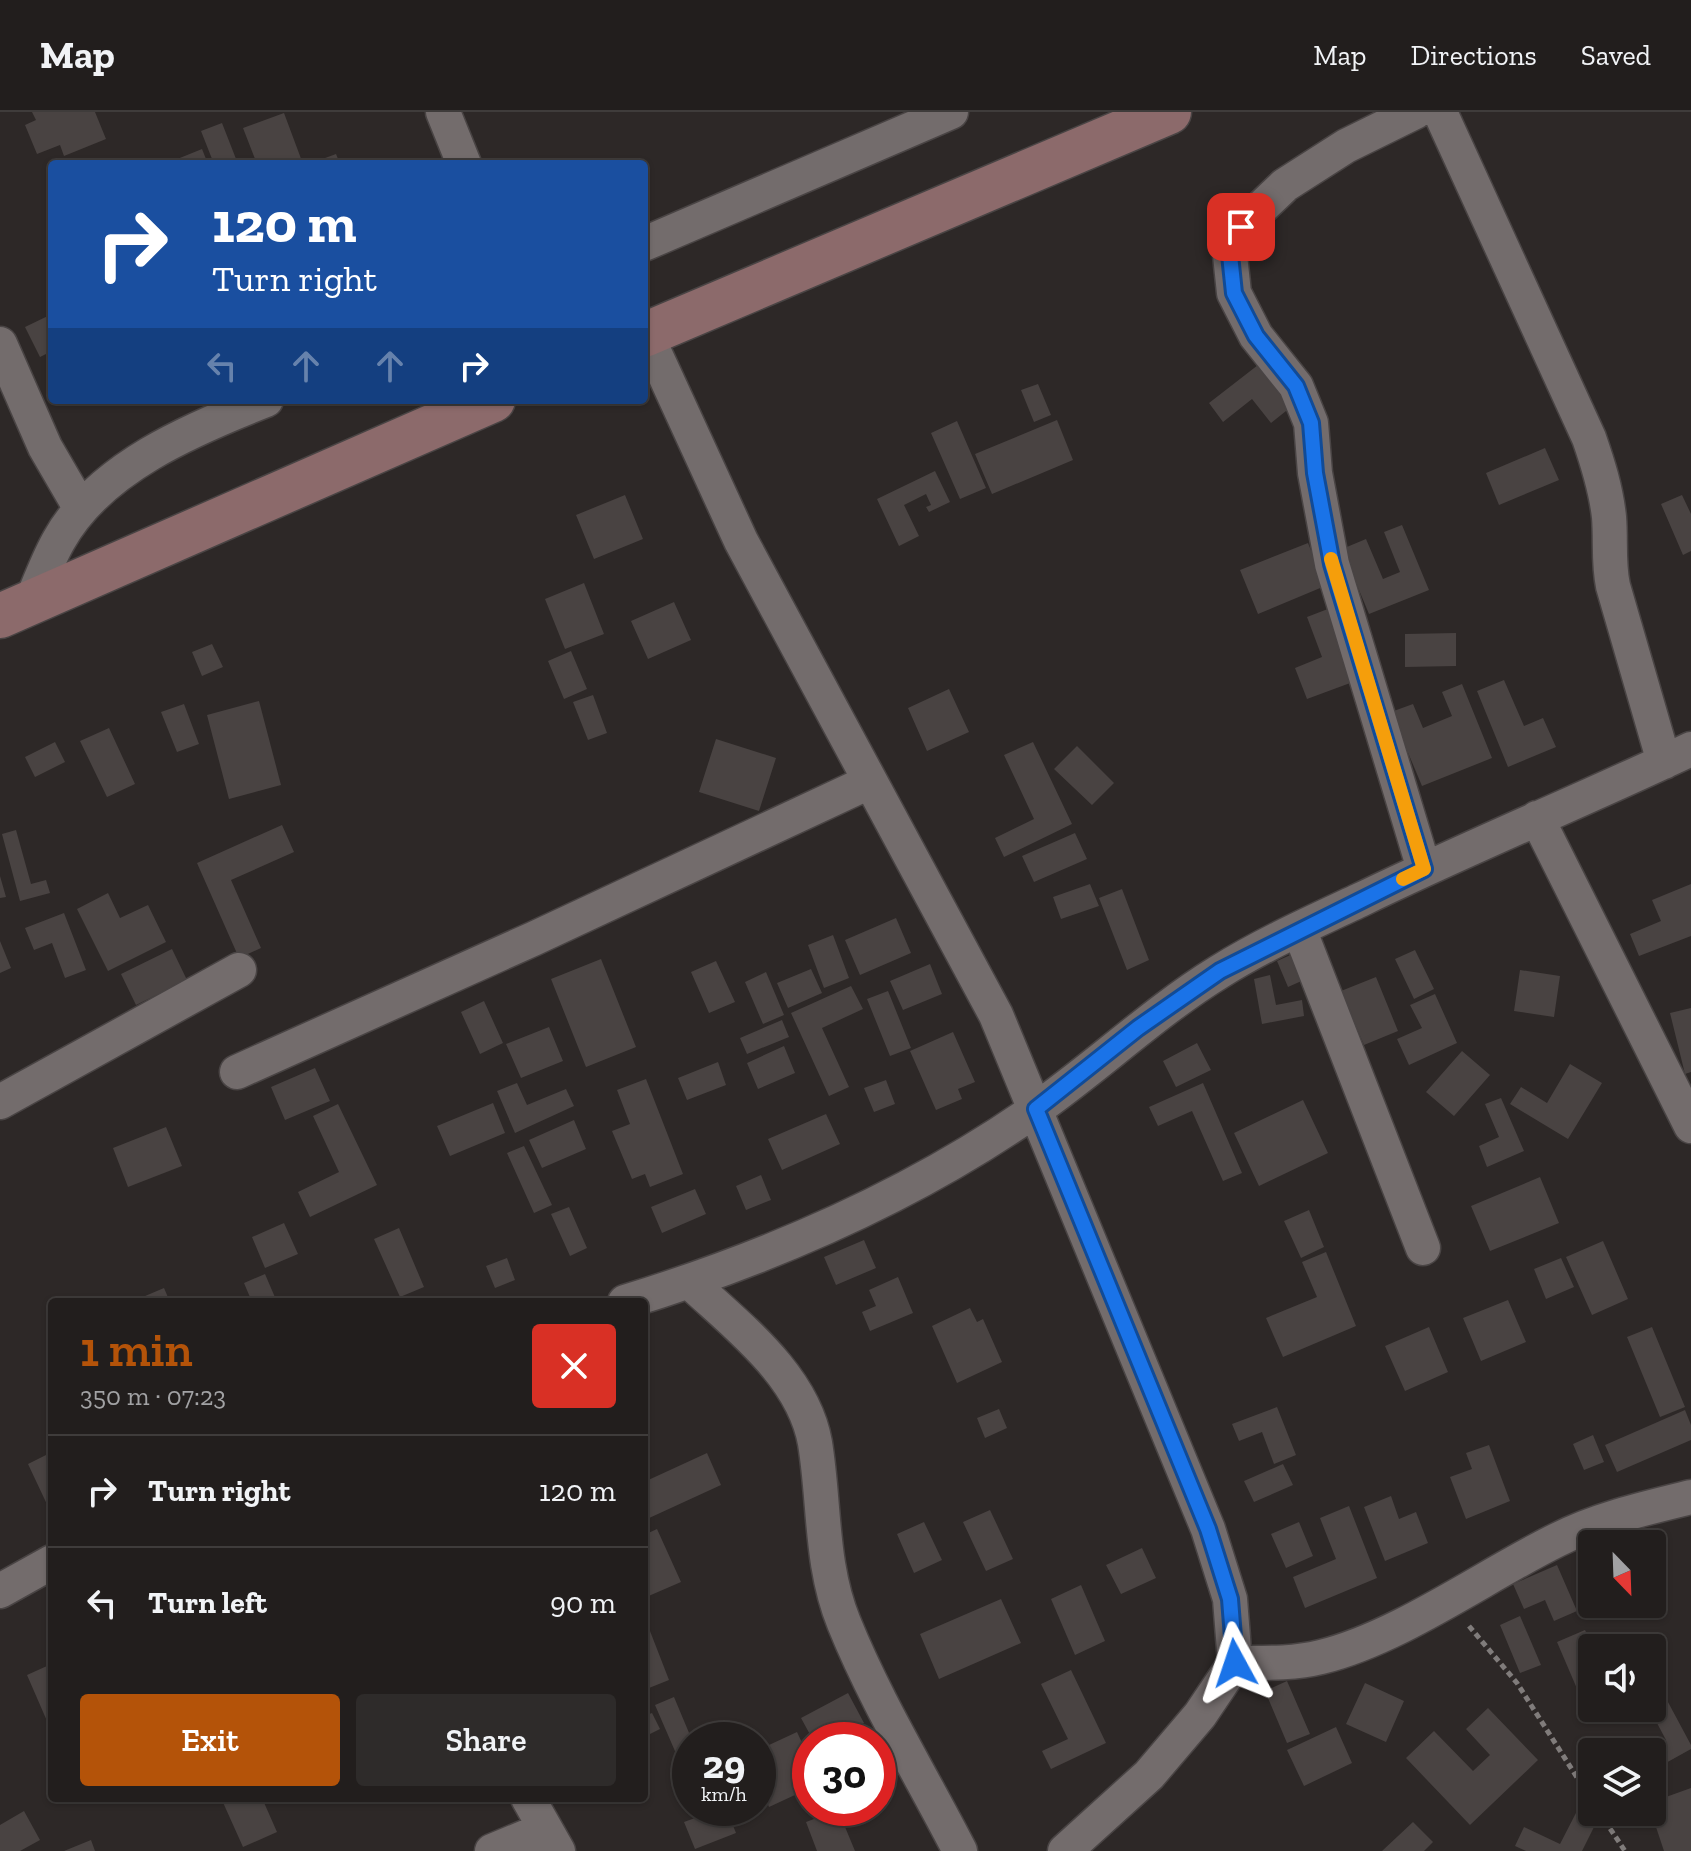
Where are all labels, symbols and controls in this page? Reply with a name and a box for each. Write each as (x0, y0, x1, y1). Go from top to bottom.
text: Map (40, 32, 115, 78)
text: Map (1313, 39, 1366, 72)
text: Directions (1410, 39, 1537, 72)
text: Saved (1581, 39, 1651, 72)
text: 120 m (212, 189, 356, 256)
icon: right (80, 192, 184, 296)
pin (1207, 193, 1275, 261)
icon: arrive (1219, 205, 1263, 249)
text: Turn right (212, 257, 377, 300)
icon: left (200, 344, 244, 388)
icon: ahead (284, 344, 328, 388)
icon: ahead (368, 344, 412, 388)
icon: right (452, 344, 496, 388)
text: 1 min (80, 1321, 193, 1378)
button: close (532, 1324, 616, 1408)
text: 350 m · 07:23 (80, 1380, 226, 1412)
icon: right (80, 1469, 124, 1513)
text: Turn right (148, 1473, 290, 1509)
text: 120 m (539, 1473, 616, 1509)
north arrow (1578, 1530, 1666, 1618)
map controls (1578, 1530, 1666, 1826)
icon: left (80, 1581, 124, 1625)
text: Turn left (148, 1585, 267, 1621)
text: 90 m (550, 1585, 616, 1621)
position arrow (1193, 1621, 1277, 1705)
button: sound (1578, 1634, 1666, 1722)
button: Exit (80, 1694, 340, 1786)
button: Share (356, 1694, 616, 1786)
speed limit sign: 30 (792, 1722, 896, 1826)
button: layers (1578, 1738, 1666, 1826)
text: 29 (703, 1740, 745, 1788)
text: km/h (701, 1782, 747, 1806)

